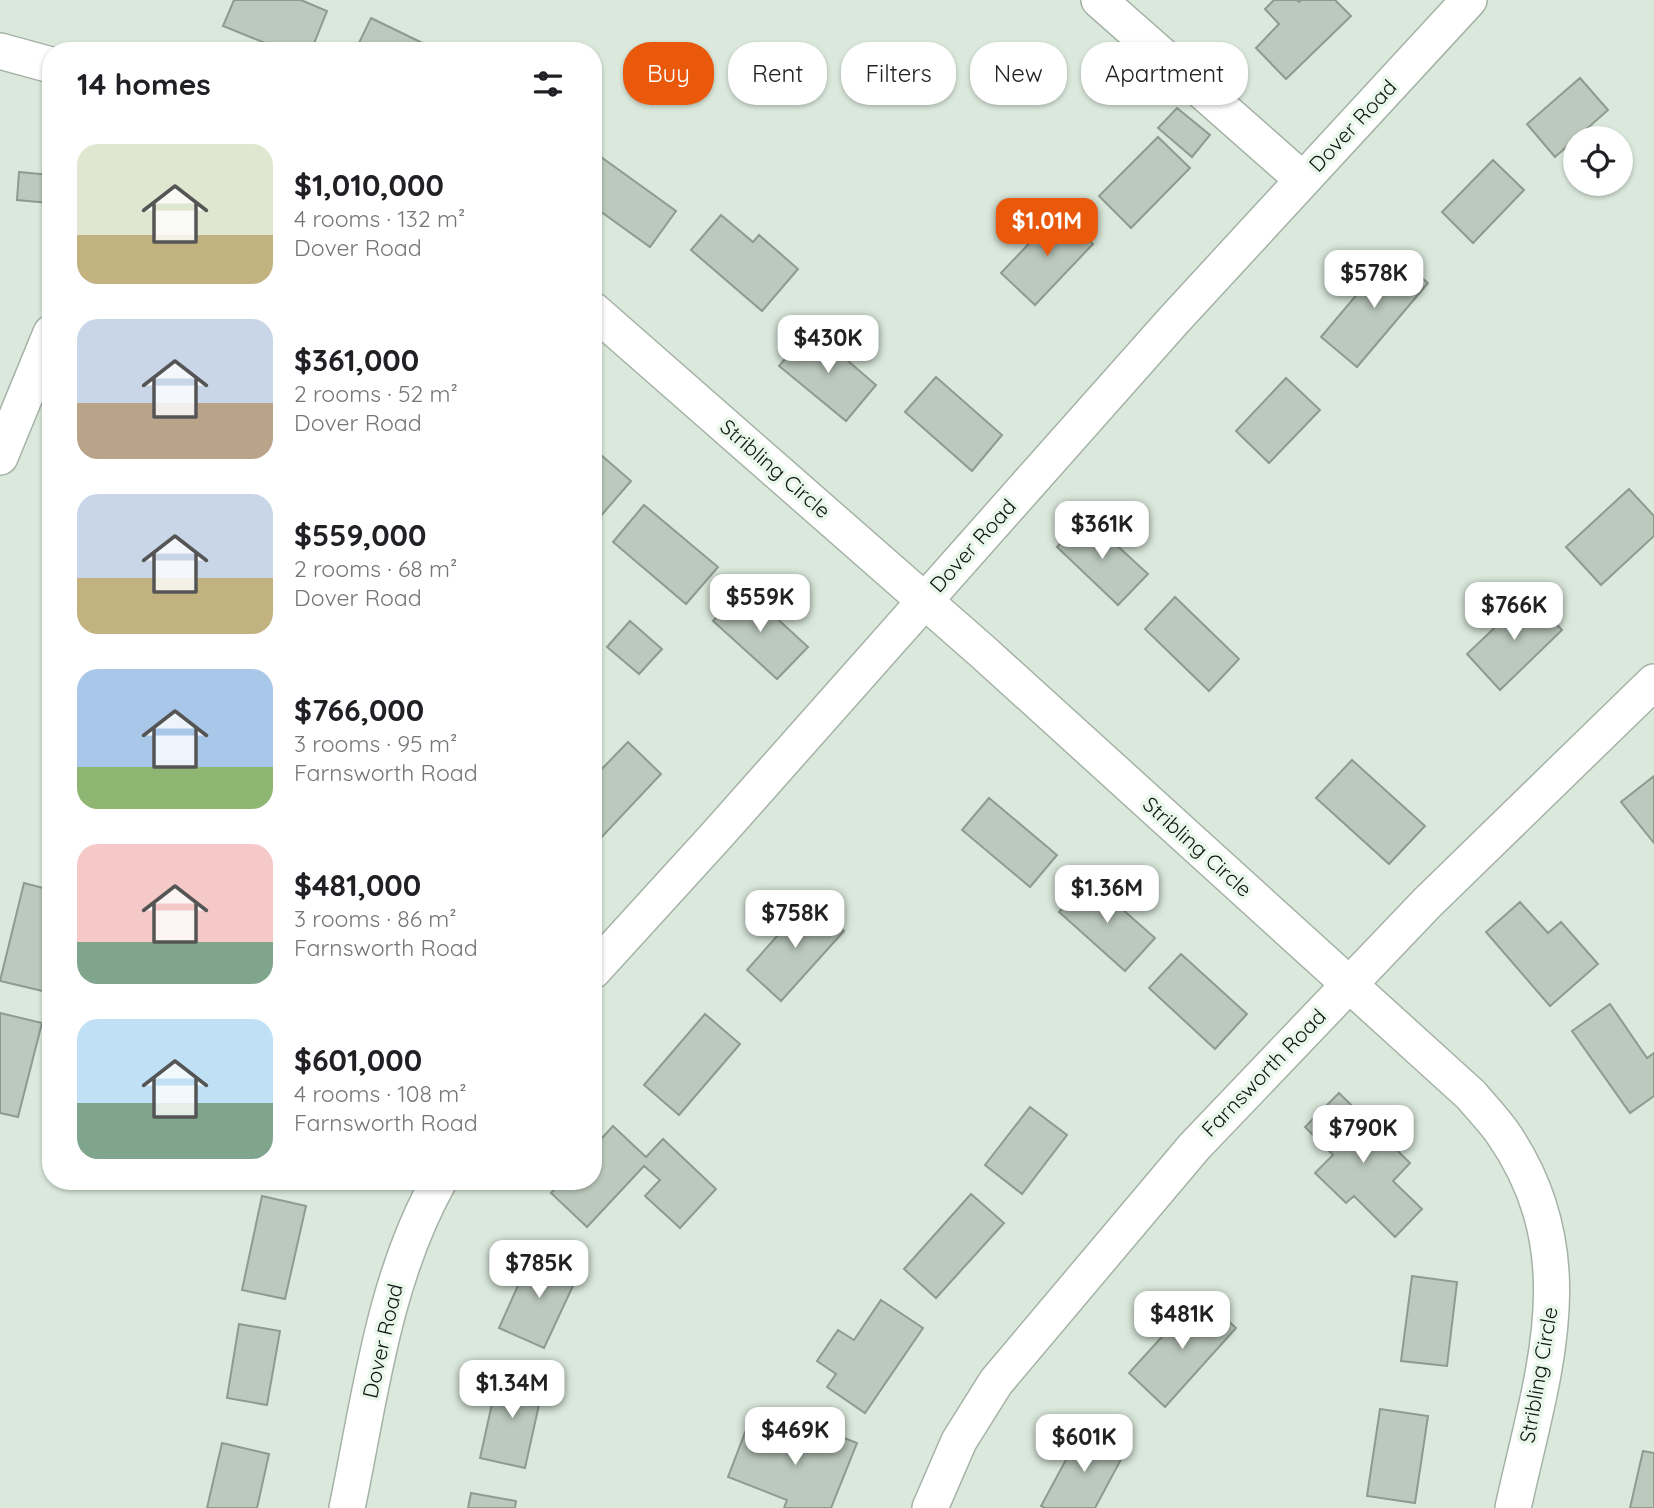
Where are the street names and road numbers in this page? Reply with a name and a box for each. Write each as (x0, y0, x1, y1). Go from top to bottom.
street label: Dover Road (1303, 74, 1402, 177)
street label: Stribling Circle (715, 413, 836, 523)
street label: Dover Road (924, 493, 1021, 597)
street label: Stribling Circle (1138, 791, 1258, 902)
street label: Farnsworth Road (1196, 1003, 1331, 1142)
street label: Dover Road (356, 1281, 408, 1401)
street label: Stribling Circle (1513, 1305, 1563, 1445)

